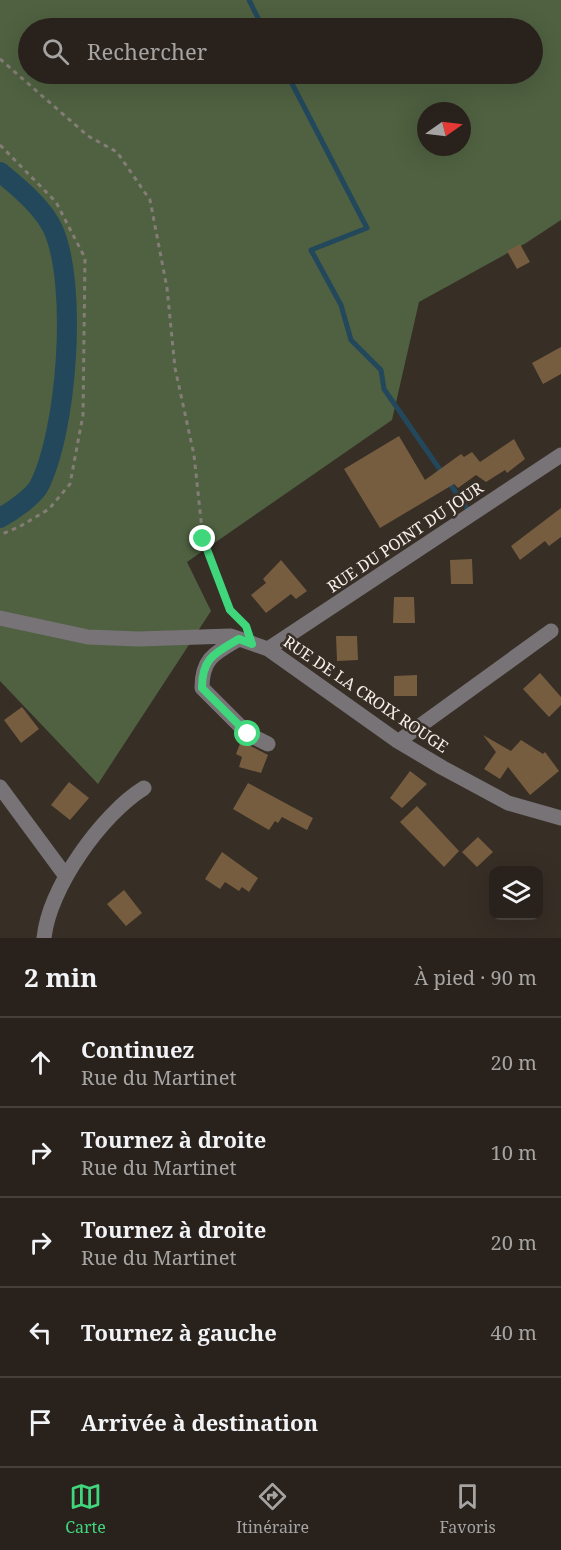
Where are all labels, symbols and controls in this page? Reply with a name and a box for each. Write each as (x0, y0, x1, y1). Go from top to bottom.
search box (18, 18, 543, 84)
icon: search (39, 35, 72, 68)
text: Rechercher (87, 36, 207, 66)
north arrow (417, 102, 471, 156)
street label: RUE DU POINT DU JOUR (323, 476, 488, 597)
route end (189, 525, 215, 551)
street label: RUE DE LA CROIX ROUGE (279, 631, 453, 758)
route start (234, 720, 260, 746)
map controls (489, 866, 543, 920)
button: layers (489, 866, 543, 920)
text: 2 min (24, 959, 98, 995)
text: À pied · 90 m (414, 964, 537, 991)
text: Continuez (81, 1034, 194, 1064)
icon: ahead (24, 1046, 57, 1079)
text: 20 m (491, 1049, 537, 1076)
text: Rue du Martinet (81, 1064, 236, 1091)
text: Tournez à droite (81, 1124, 266, 1154)
icon: right (24, 1136, 57, 1169)
text: 10 m (491, 1139, 537, 1166)
text: Rue du Martinet (81, 1154, 236, 1181)
text: Tournez à droite (81, 1214, 266, 1244)
icon: right (24, 1226, 57, 1259)
text: 20 m (491, 1229, 537, 1256)
text: Rue du Martinet (81, 1244, 236, 1271)
icon: left (24, 1316, 57, 1349)
text: Tournez à gauche (81, 1317, 277, 1347)
text: 40 m (491, 1319, 537, 1346)
icon: arrive (24, 1406, 57, 1439)
text: Arrivée à destination (81, 1407, 318, 1437)
tab: Carte (65, 1480, 106, 1538)
tab: Itinéraire (236, 1480, 309, 1538)
tab: Favoris (440, 1480, 496, 1538)

